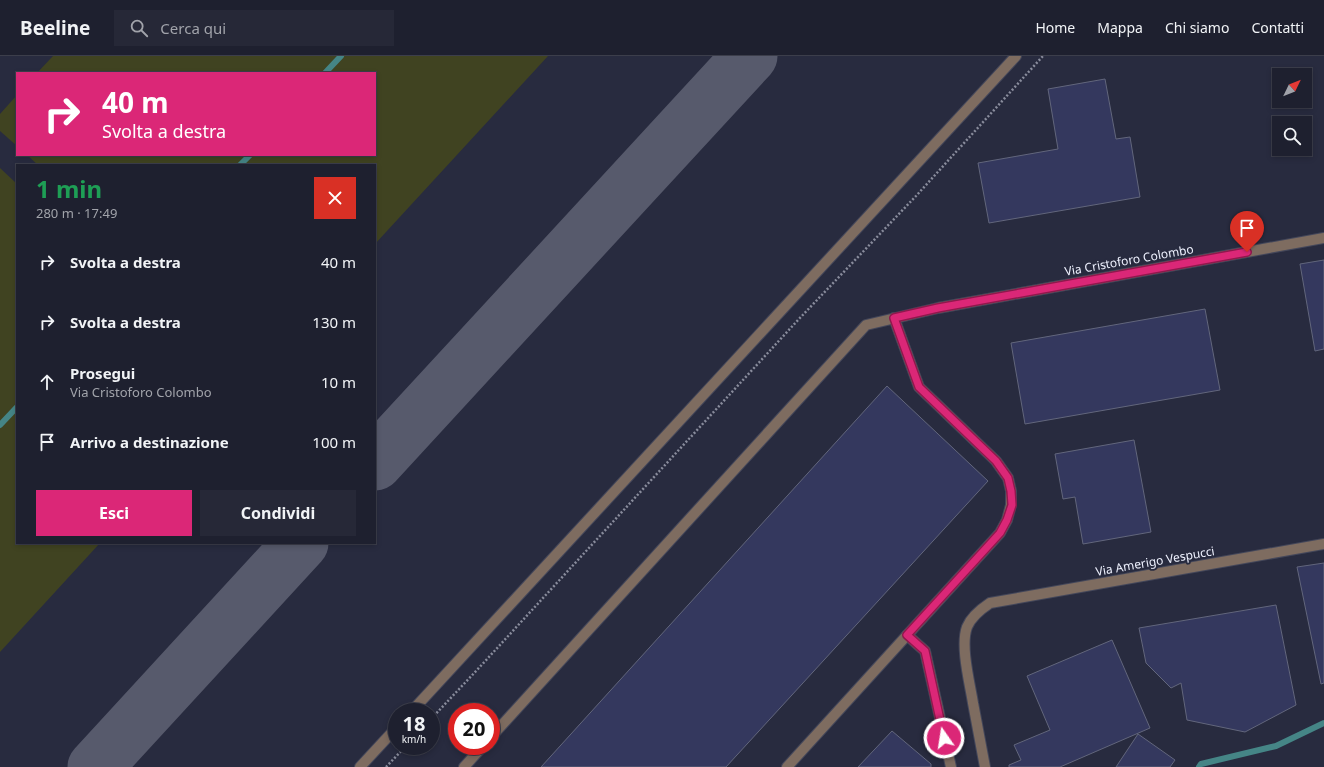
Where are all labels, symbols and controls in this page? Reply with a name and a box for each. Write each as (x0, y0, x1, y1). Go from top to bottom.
search box (114, 10, 394, 46)
text: Beeline (20, 15, 90, 41)
icon: search (128, 17, 150, 39)
text: Cerca qui (160, 18, 226, 38)
text: Home (1035, 18, 1075, 37)
text: Mappa (1097, 18, 1143, 37)
text: Chi siamo (1165, 18, 1229, 37)
text: Contatti (1251, 18, 1304, 37)
north arrow (1272, 68, 1312, 108)
map controls (1272, 68, 1312, 156)
text: 40 m (102, 83, 169, 121)
icon: right (36, 88, 88, 140)
button: search (1272, 116, 1312, 156)
text: Svolta a destra (102, 119, 226, 143)
text: 1 min (36, 172, 102, 205)
button: close (314, 177, 356, 219)
text: 280 m · 17:49 (36, 204, 117, 222)
pin (1230, 211, 1264, 252)
icon: arrive (1236, 217, 1258, 239)
street label: Via Cristoforo Colombo (1063, 240, 1195, 280)
icon: right (36, 251, 58, 273)
text: Svolta a destra (70, 252, 181, 272)
text: 40 m (321, 252, 356, 272)
icon: right (36, 311, 58, 333)
text: Svolta a destra (70, 312, 181, 332)
text: 130 m (312, 312, 356, 332)
text: Prosegui (70, 363, 135, 383)
icon: ahead (36, 371, 58, 393)
text: 10 m (321, 372, 356, 392)
text: Via Cristoforo Colombo (70, 383, 212, 401)
icon: arrive (36, 431, 58, 453)
text: Arrivo a destinazione (70, 432, 229, 452)
text: 100 m (312, 432, 356, 452)
button: Esci (36, 490, 192, 536)
button: Condividi (200, 490, 356, 536)
street label: Via Amerigo Vespucci (1094, 542, 1216, 580)
speed limit sign: 20 (448, 703, 500, 755)
text: 18 (403, 710, 425, 737)
position arrow (923, 717, 965, 759)
text: km/h (402, 732, 426, 746)

